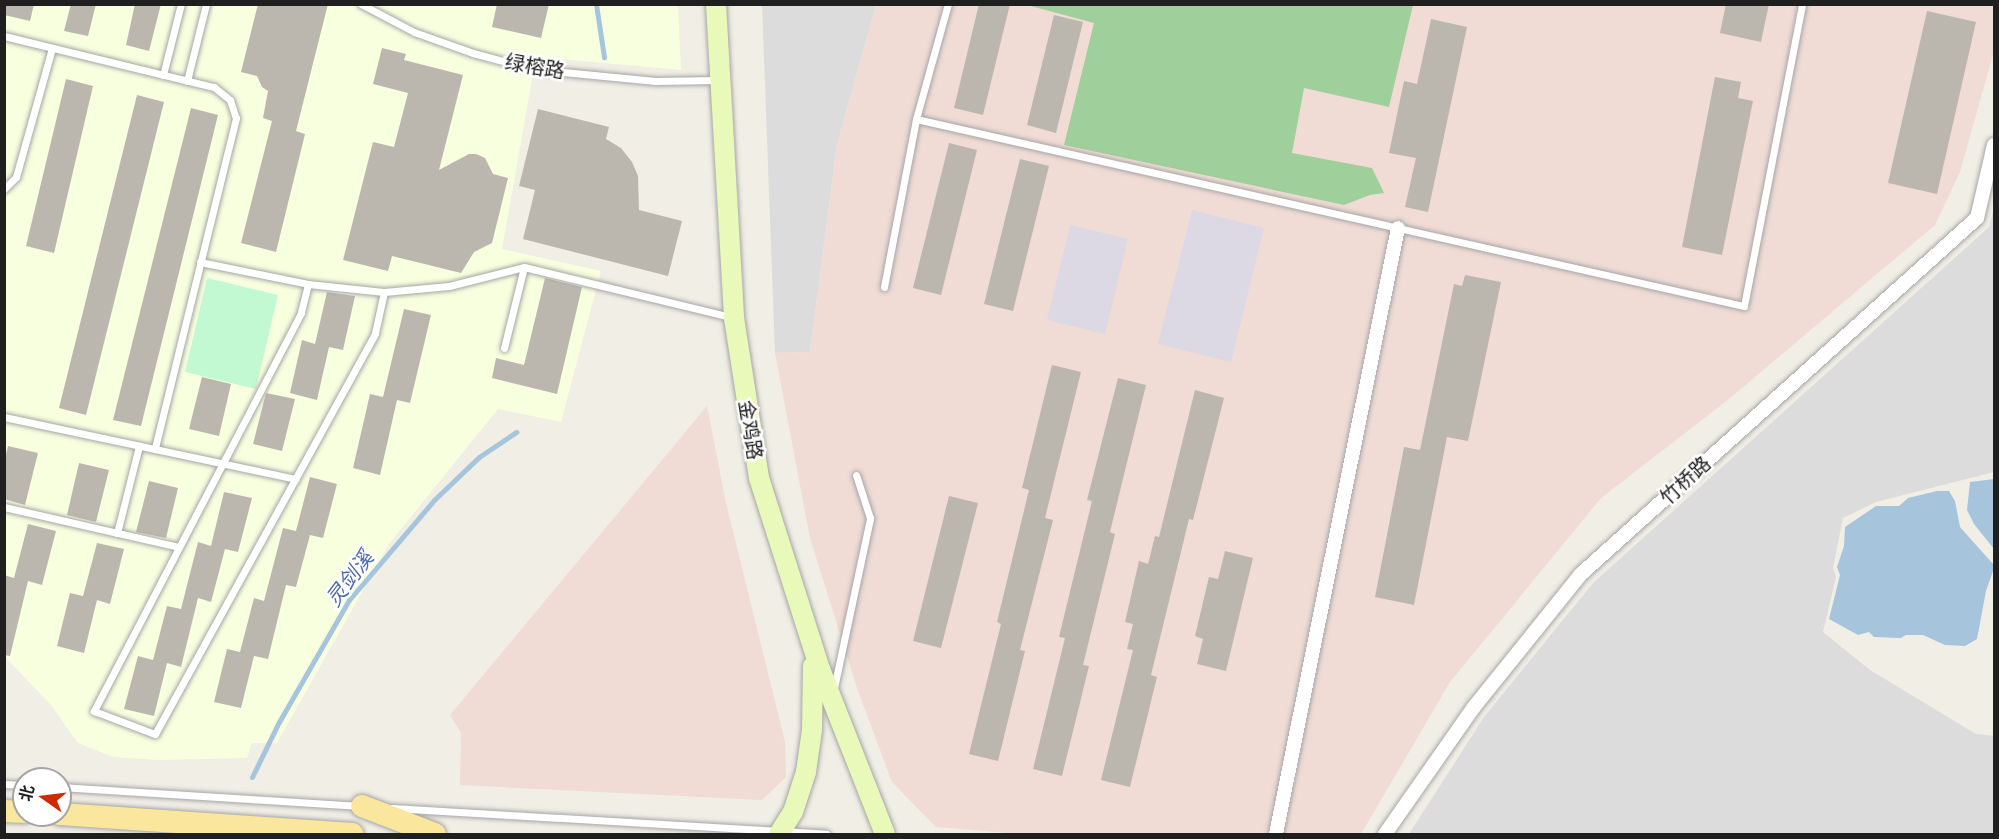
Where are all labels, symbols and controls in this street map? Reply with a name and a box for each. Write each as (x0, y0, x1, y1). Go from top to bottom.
street label: 绿榕路 (503, 49, 567, 83)
street label: 金鸡路 (734, 398, 768, 462)
street label: 竹桥路 (1655, 451, 1715, 509)
water label: 灵剑溪 (320, 545, 378, 611)
north arrow (12, 767, 72, 827)
text: 北 (15, 783, 37, 803)

